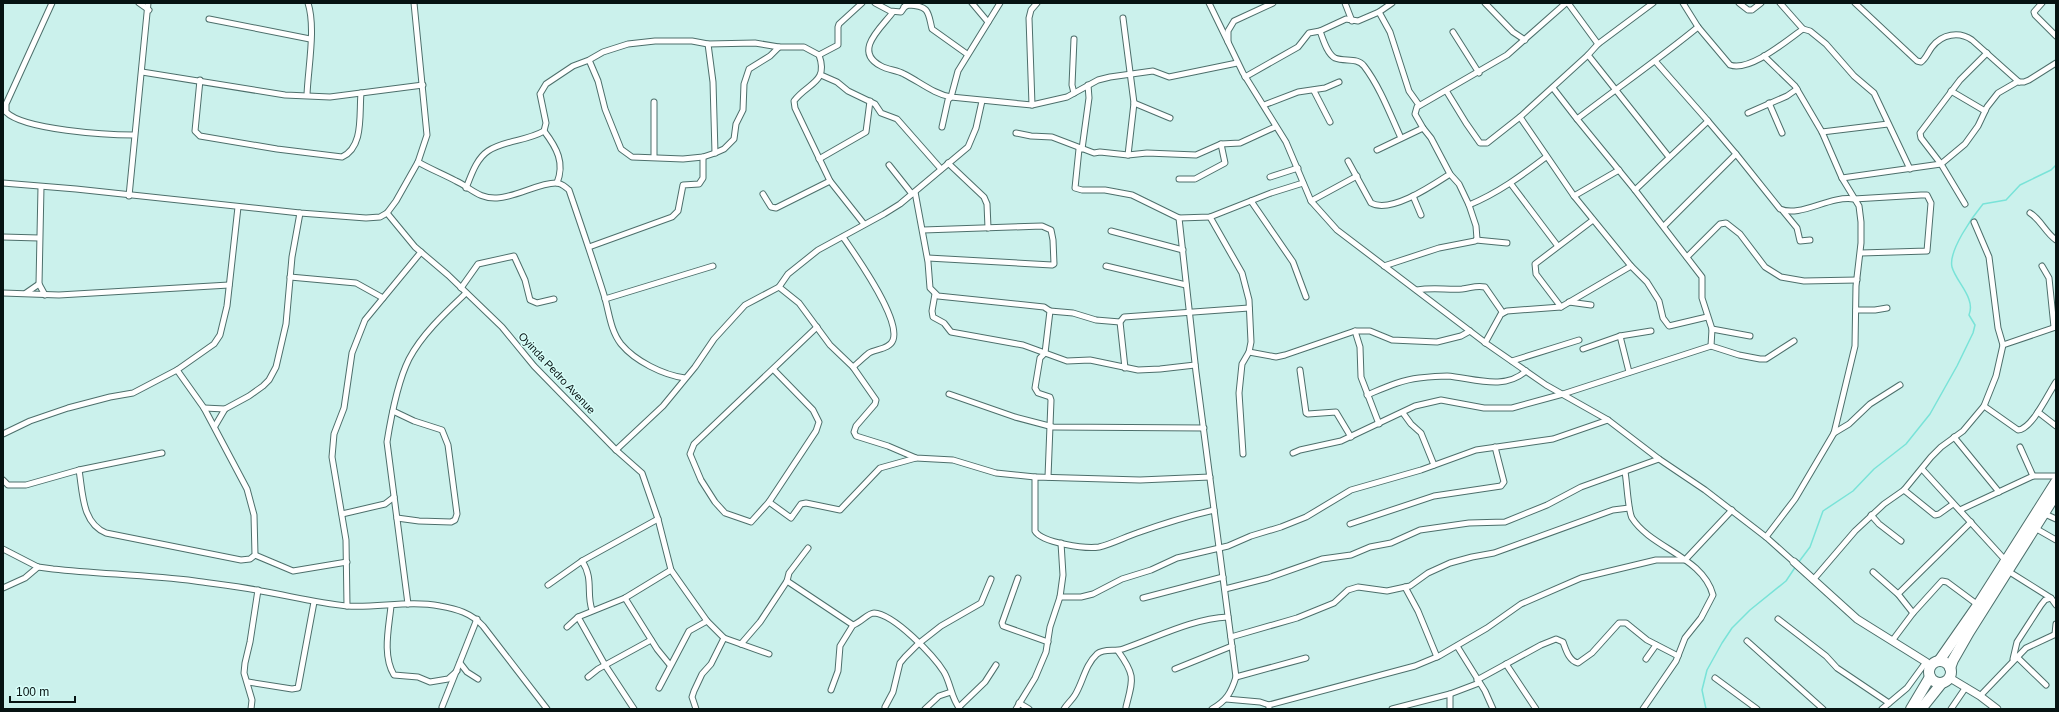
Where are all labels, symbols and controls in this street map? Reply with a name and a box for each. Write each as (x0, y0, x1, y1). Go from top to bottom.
street label: Oyinda Pedro Avenue (516, 330, 598, 416)
scale bar (10, 678, 75, 704)
text: 100 m (16, 685, 49, 699)

